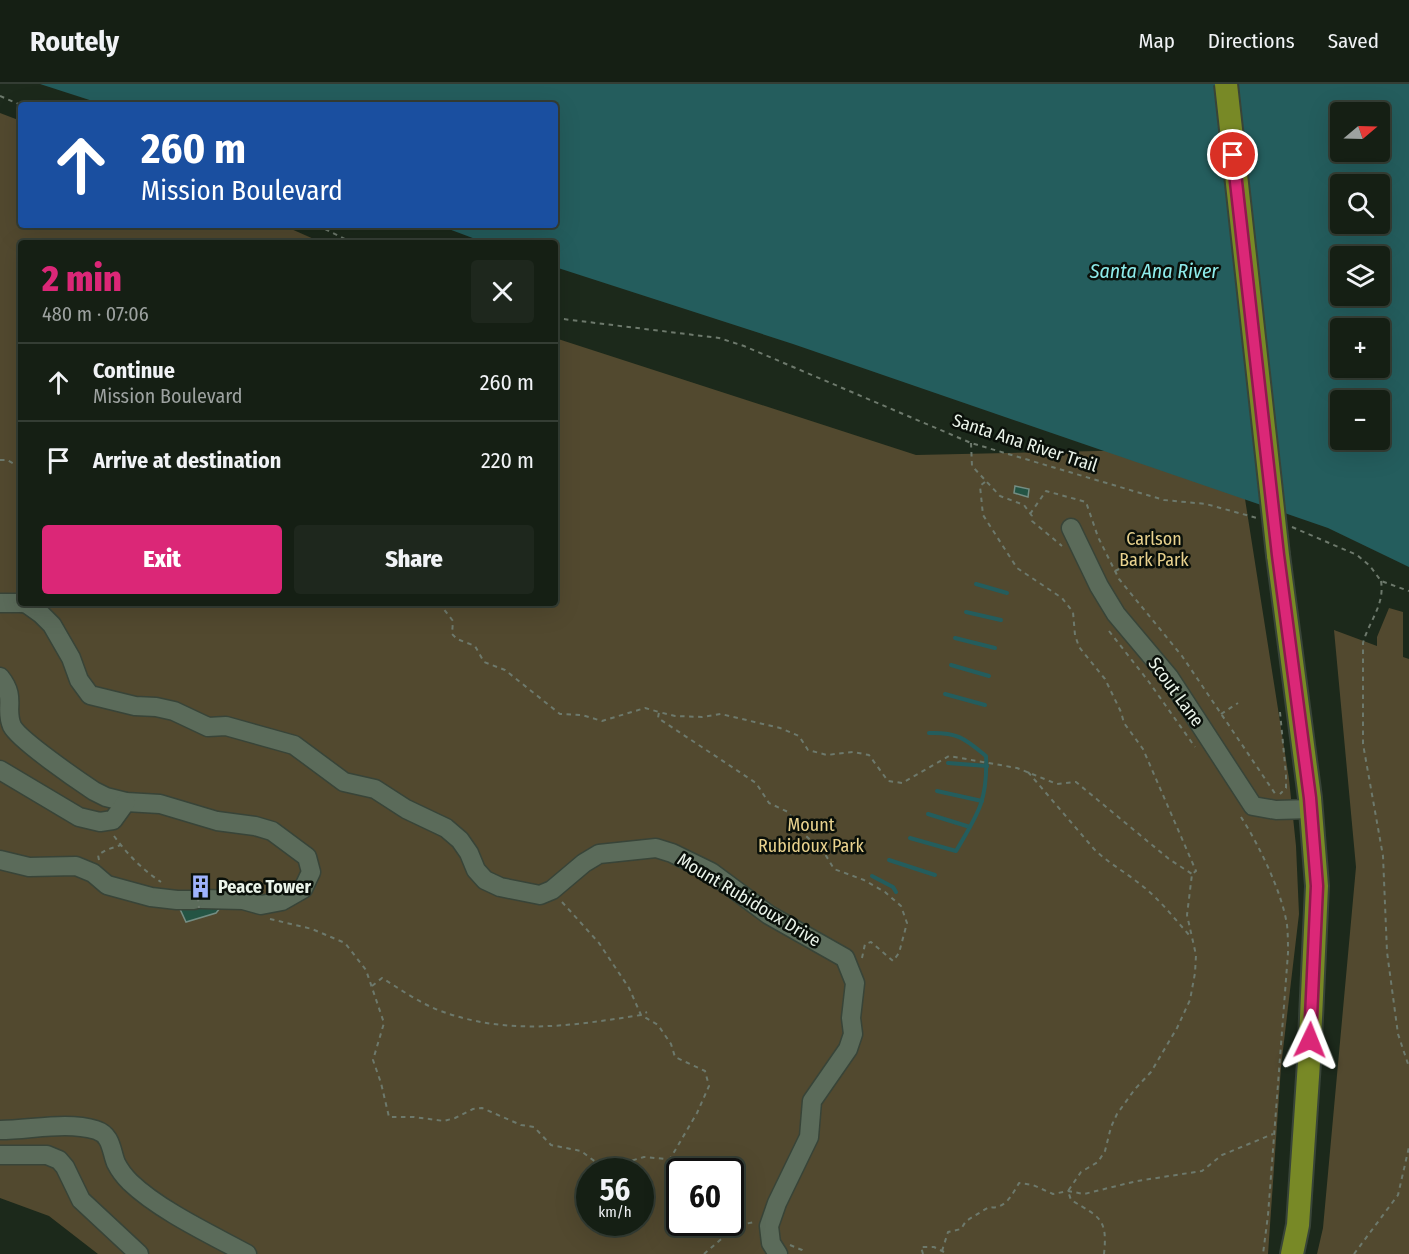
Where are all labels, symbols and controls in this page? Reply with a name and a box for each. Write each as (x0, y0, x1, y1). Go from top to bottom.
text: Routely (30, 25, 119, 58)
text: Map (1138, 28, 1175, 54)
text: Directions (1208, 28, 1295, 54)
text: Saved (1328, 28, 1379, 54)
north arrow (1330, 102, 1390, 162)
map controls (1330, 102, 1390, 450)
text: 260 m (141, 124, 246, 174)
icon: ahead (42, 126, 120, 204)
pin (1207, 129, 1258, 180)
icon: arrive (1216, 138, 1249, 171)
button: search (1330, 174, 1390, 234)
text: Mission Boulevard (141, 175, 343, 207)
button: layers (1330, 246, 1390, 306)
text: 2 min (42, 257, 122, 301)
water label: Santa Ana River (1089, 259, 1219, 283)
button: close (471, 260, 534, 323)
text: 480 m · 07:06 (42, 302, 149, 326)
button: + (1330, 318, 1390, 378)
text: Continue (93, 357, 175, 384)
icon: ahead (42, 366, 75, 399)
text: 260 m (480, 369, 534, 396)
text: Mission Boulevard (93, 384, 242, 408)
button: − (1330, 390, 1390, 450)
street label: Santa Ana River Trail (950, 409, 1101, 477)
icon: arrive (42, 444, 75, 477)
text: Arrive at destination (93, 447, 281, 474)
text: 220 m (481, 447, 534, 474)
button: Exit (42, 525, 282, 594)
button: Share (294, 525, 534, 594)
park label: Carlson Bark Park (1119, 528, 1189, 571)
street label: Scout Lane (1143, 653, 1209, 731)
park label: Mount Rubidoux Park (758, 814, 865, 857)
street label: Mount Rubidoux Drive (673, 848, 825, 952)
building icon: Peace Tower (187, 874, 213, 900)
place label: Peace Tower (218, 876, 311, 898)
position arrow (1278, 1008, 1342, 1072)
speed limit sign: 60 (666, 1158, 744, 1236)
text: 56 (600, 1172, 630, 1208)
text: km/h (598, 1203, 632, 1221)

